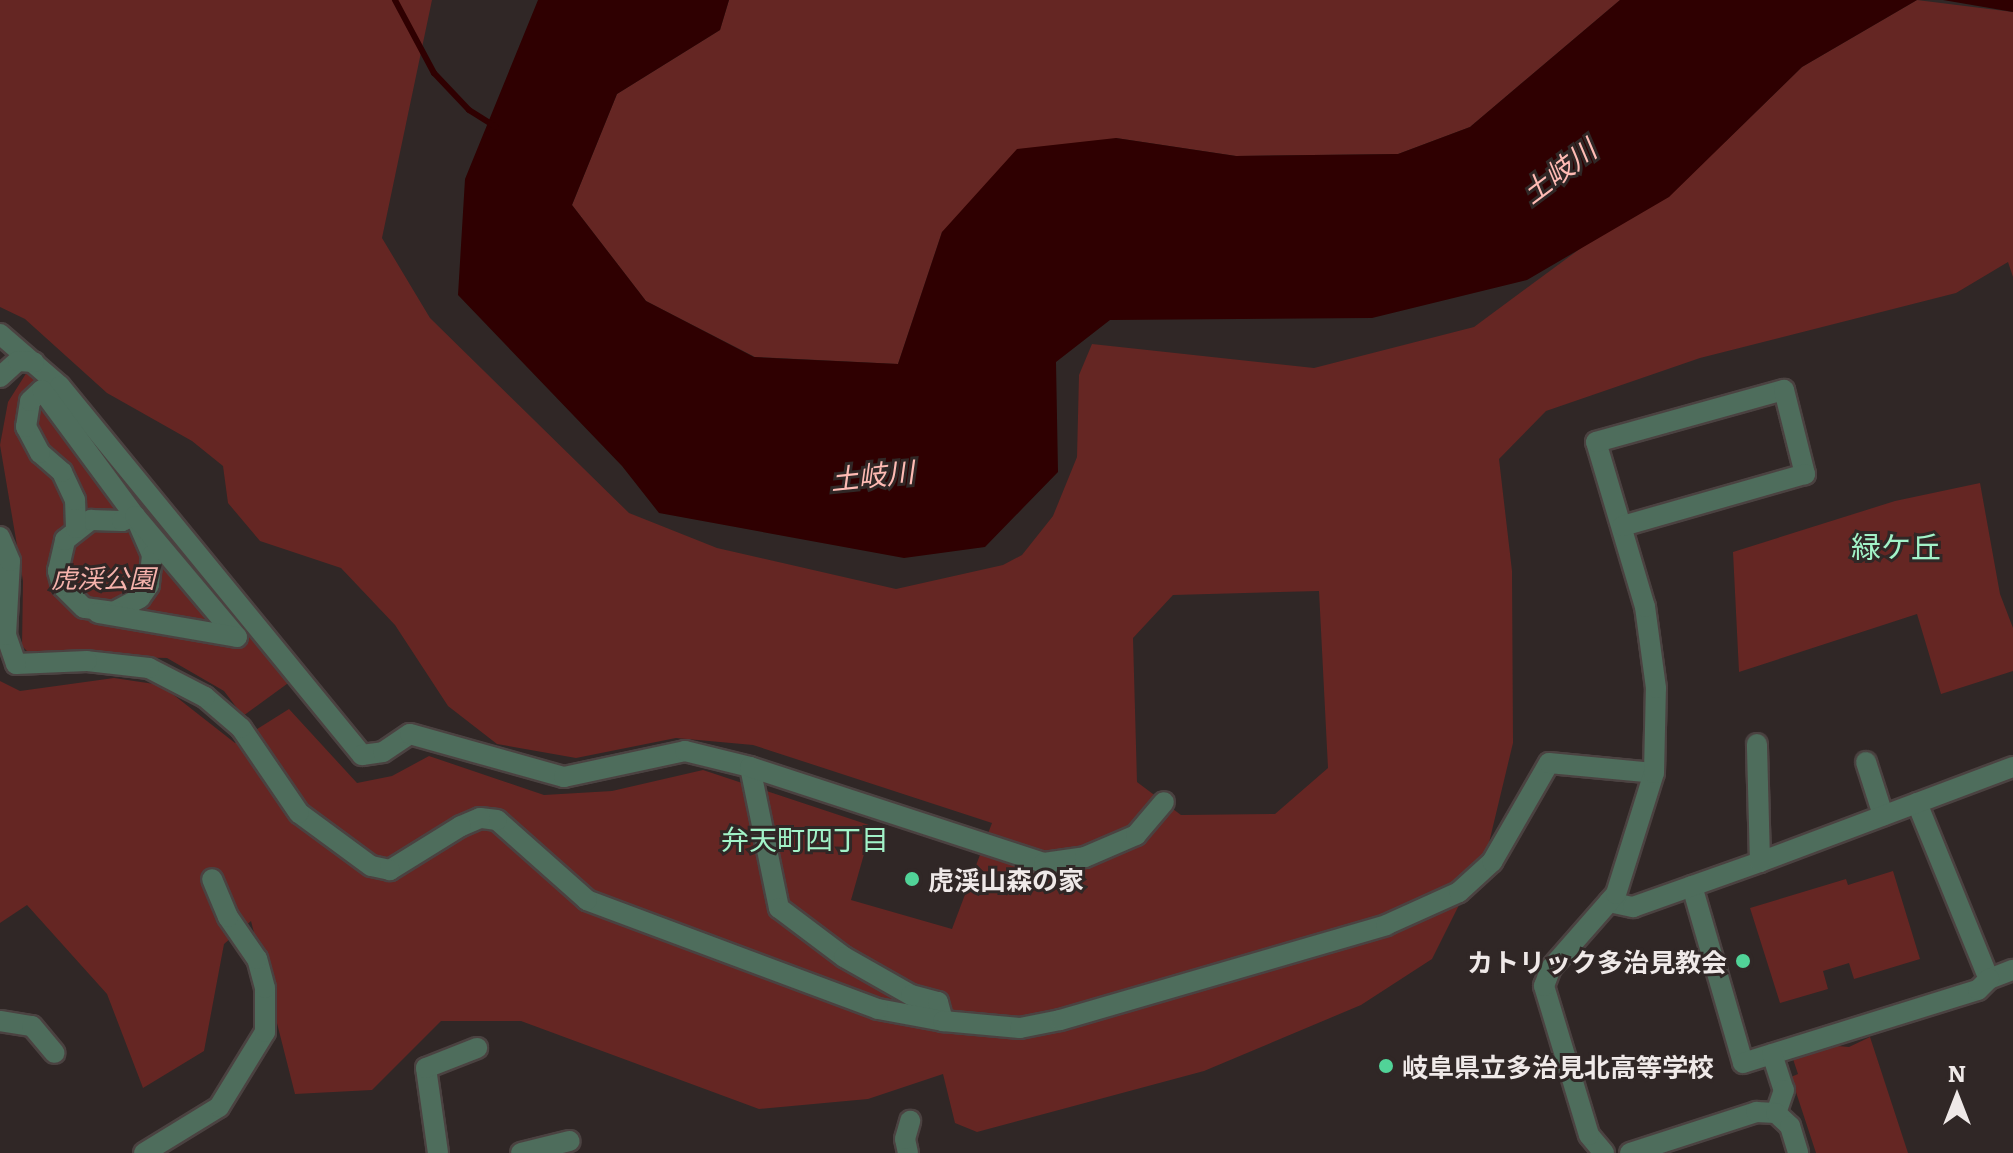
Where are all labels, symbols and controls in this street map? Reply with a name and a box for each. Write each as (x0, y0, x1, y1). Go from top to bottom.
water label: 土岐川 (1514, 131, 1602, 209)
water label: 土岐川 (828, 453, 916, 495)
district label: 緑ケ丘 (1851, 527, 1941, 563)
park label: 虎渓公園 (51, 561, 155, 593)
district label: 弁天町四丁目 (721, 821, 889, 855)
place label: 虎渓山森の家 (928, 863, 1084, 895)
marker: 虎渓山森の家 (903, 870, 921, 888)
place label: カトリック多治見教会 (1467, 945, 1727, 977)
marker: カトリック多治見教会 (1734, 952, 1752, 970)
place label: 岐阜県立多治見北高等学校 (1402, 1050, 1714, 1082)
text: N (1948, 1056, 1966, 1089)
marker: 岐阜県立多治見北高等学校 (1377, 1057, 1395, 1075)
north arrow (1917, 1057, 1997, 1137)

